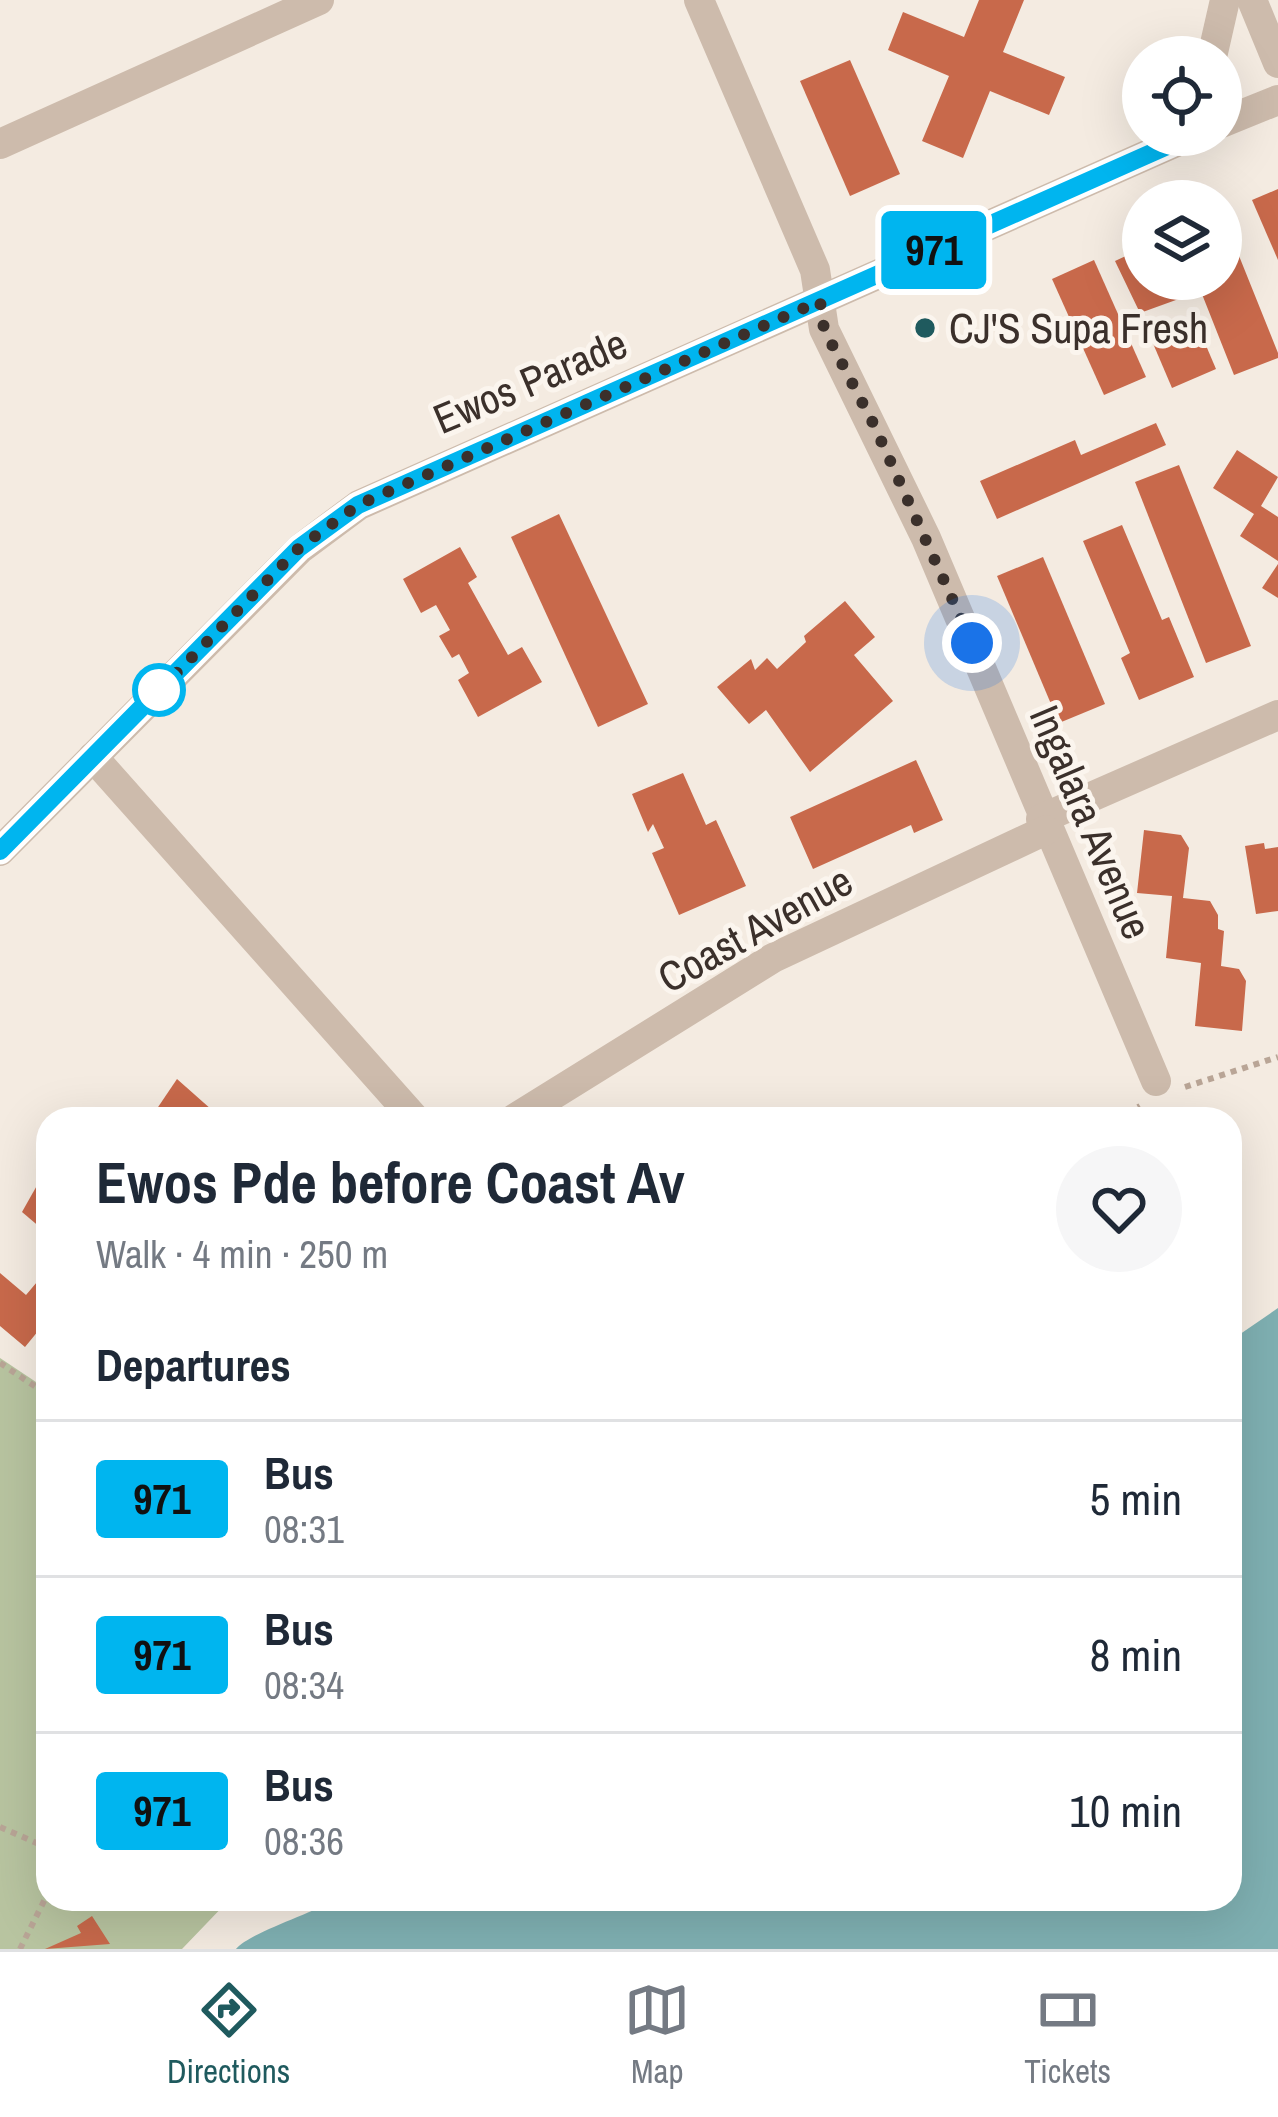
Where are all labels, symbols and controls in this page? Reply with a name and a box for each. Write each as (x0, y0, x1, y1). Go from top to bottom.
map controls (1122, 36, 1242, 300)
button: locate (1122, 36, 1242, 156)
button: layers (1122, 180, 1242, 300)
line badge: 971 (865, 211, 1003, 289)
text: 971 (905, 222, 963, 278)
place label: CJ'S Supa Fresh (949, 300, 1208, 356)
street label: Ewos Parade (425, 315, 635, 447)
marker: CJ'S Supa Fresh (912, 315, 938, 341)
your location (942, 613, 1002, 673)
unlabelled marker (134, 665, 184, 715)
street label: Ingalara Avenue (1017, 697, 1165, 947)
street label: Coast Avenue (648, 853, 862, 1005)
text: Ewos Pde before Coast Av (96, 1144, 685, 1221)
button: heart (1056, 1146, 1182, 1272)
text: Walk · 4 min · 250 m (96, 1228, 388, 1280)
text: Departures (96, 1334, 291, 1395)
text: Bus (264, 1442, 334, 1503)
text: 5 min (1090, 1468, 1182, 1529)
text: 971 (133, 1471, 191, 1527)
text: 08:31 (264, 1503, 344, 1555)
text: Bus (264, 1598, 334, 1659)
text: 8 min (1090, 1624, 1182, 1685)
text: 971 (133, 1627, 191, 1683)
text: 08:34 (264, 1659, 344, 1711)
text: Bus (264, 1754, 334, 1815)
text: 10 min (1069, 1780, 1182, 1841)
text: 971 (133, 1783, 191, 1839)
text: 08:36 (264, 1815, 344, 1867)
tab: Directions (167, 1977, 290, 2093)
tab: Map (624, 1977, 690, 2093)
tab: Tickets (1024, 1977, 1111, 2093)

